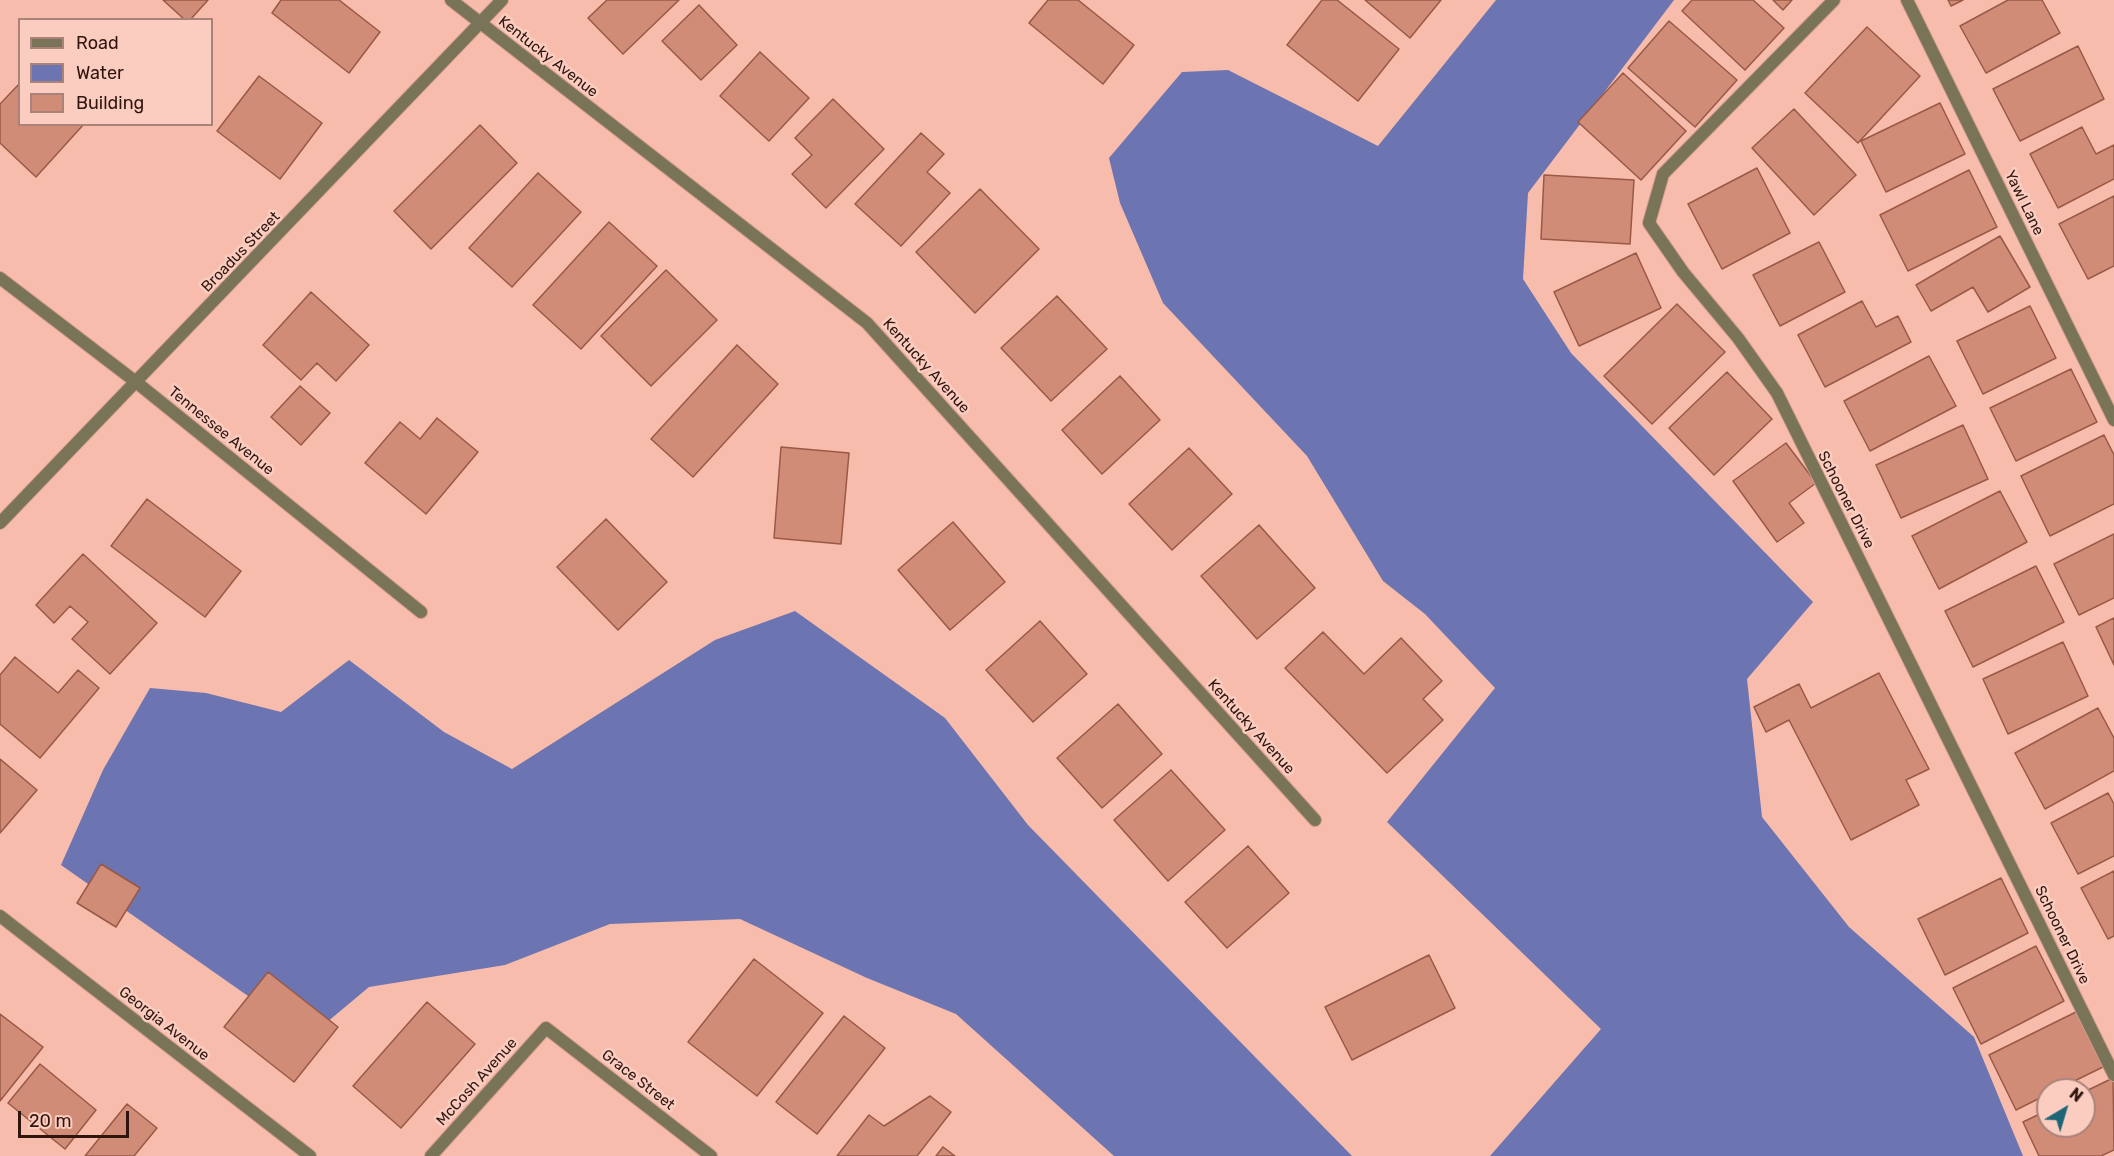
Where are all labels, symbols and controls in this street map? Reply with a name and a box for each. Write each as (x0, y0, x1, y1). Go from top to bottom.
street label: Kentucky Avenue (495, 13, 601, 101)
legend (18, 18, 213, 126)
text: Road (76, 32, 119, 54)
text: Water (76, 62, 124, 84)
text: Building (76, 92, 144, 114)
street label: Yawl Lane (2001, 168, 2047, 238)
street label: Broadus Street (198, 208, 284, 296)
street label: Kentucky Avenue (879, 315, 973, 417)
street label: Tennessee Avenue (165, 383, 277, 479)
street label: Schooner Drive (1814, 448, 1878, 552)
street label: Kentucky Avenue (1204, 676, 1298, 778)
street label: Schooner Drive (2030, 883, 2094, 987)
street label: Georgia Avenue (115, 983, 213, 1065)
street label: McCosh Avenue (433, 1034, 521, 1130)
street label: Grace Street (598, 1046, 678, 1114)
north arrow (2036, 1078, 2096, 1138)
text: N (2066, 1084, 2087, 1106)
scale bar (21, 1099, 132, 1137)
text: 20 m (29, 1110, 71, 1132)

